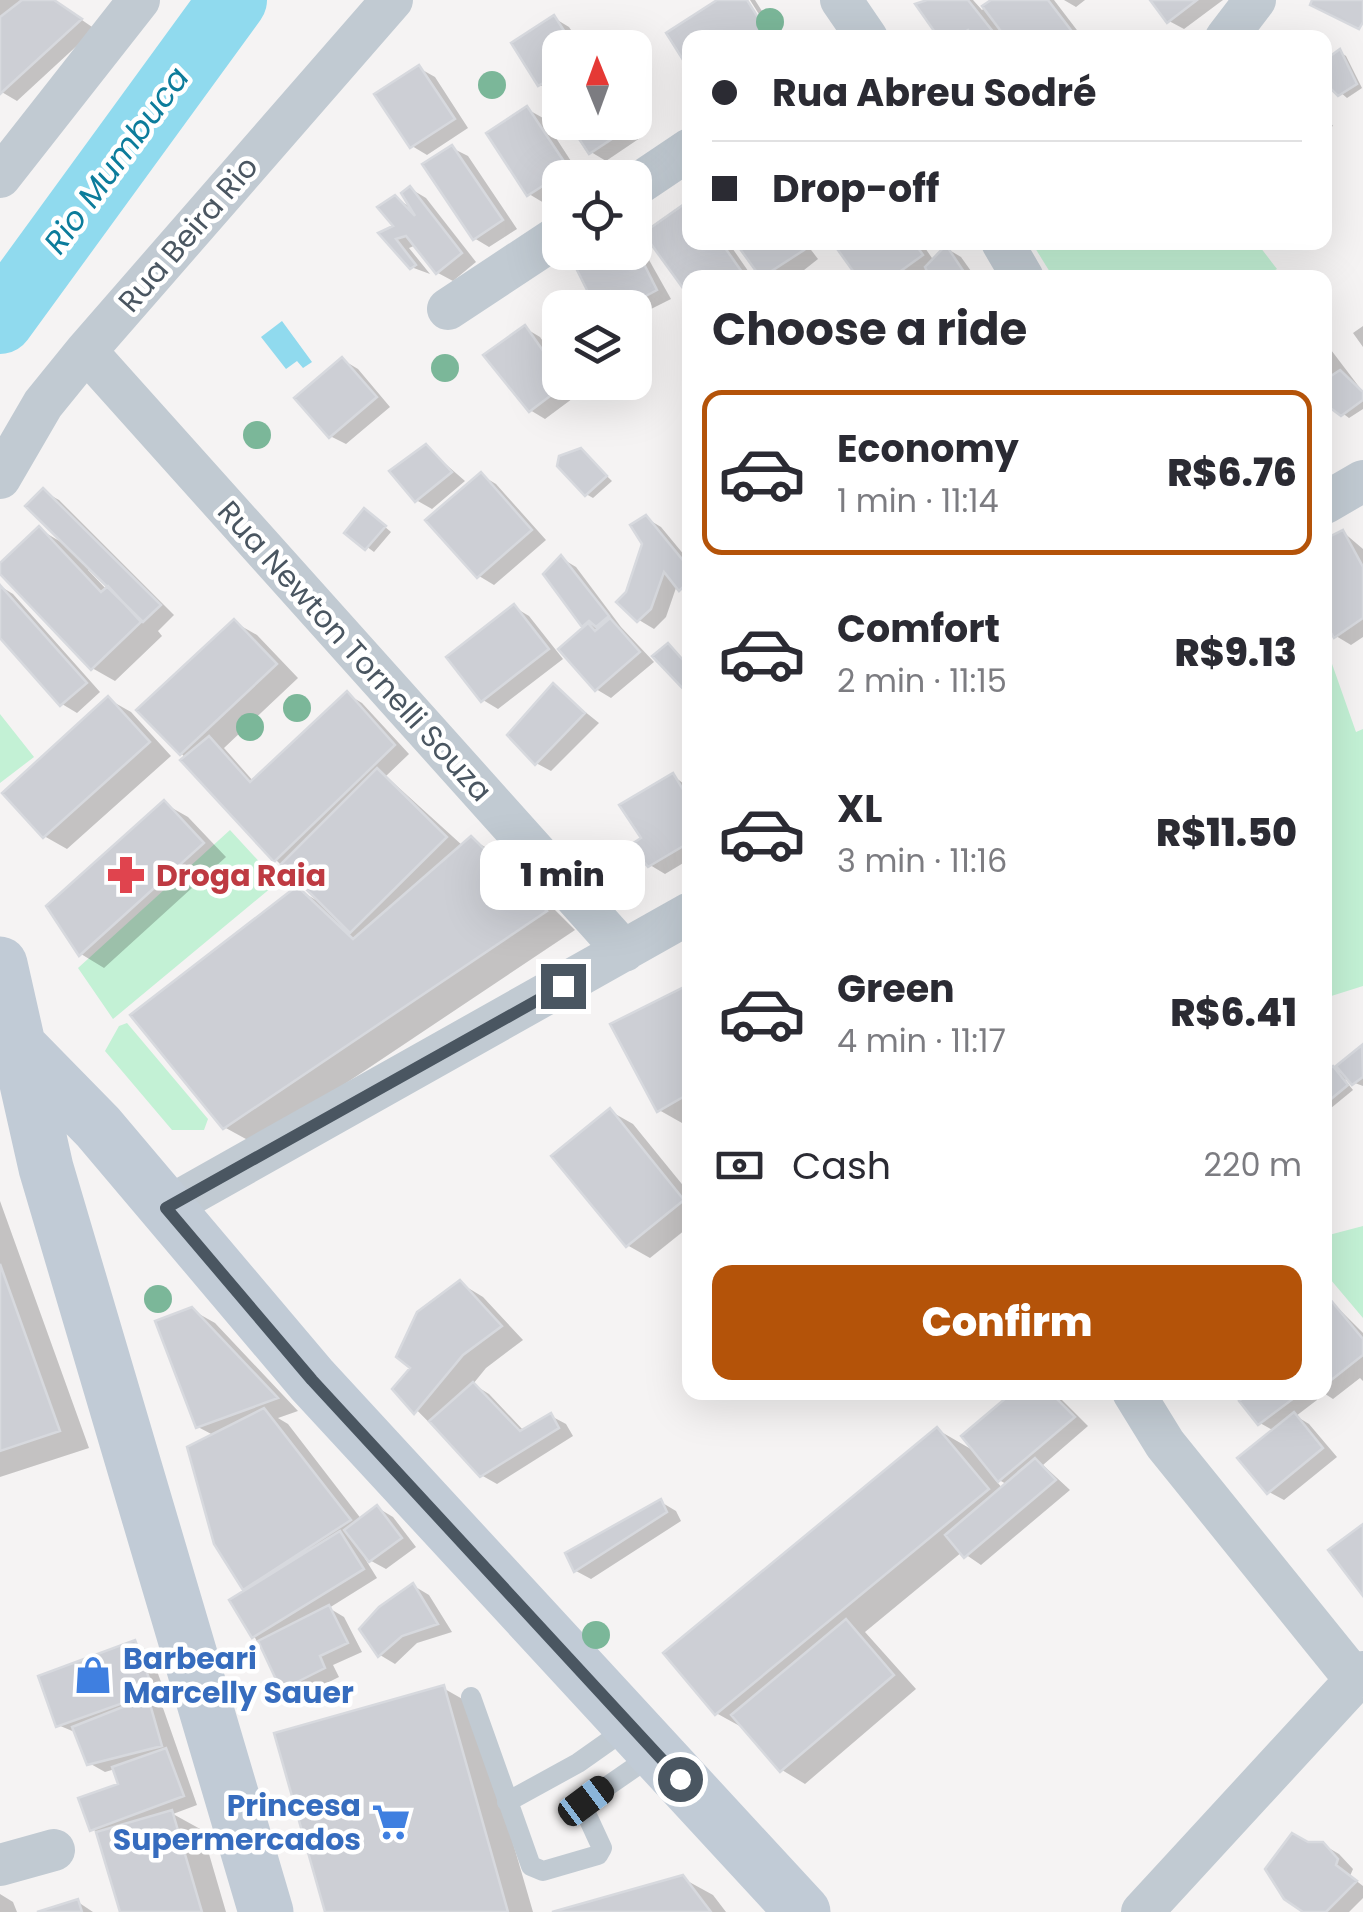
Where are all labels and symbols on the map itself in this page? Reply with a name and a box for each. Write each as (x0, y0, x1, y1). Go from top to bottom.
north arrow (542, 30, 652, 140)
water label: Rio Mumbuca (33, 57, 199, 263)
street label: Rua Beira Rio (108, 147, 268, 321)
street label: Rua Newton Tornelli Souza (208, 491, 502, 811)
callout: 1 min (480, 841, 646, 911)
pharmacy icon: Droga Raia (105, 854, 147, 896)
place label: Droga Raia (156, 854, 326, 897)
route end (541, 964, 586, 1009)
place label: Barbeari Marcelly Sauer (123, 1637, 354, 1714)
shop icon: Barbeari Marcelly Sauer (72, 1654, 114, 1696)
route start (658, 1757, 703, 1802)
car (553, 1771, 619, 1831)
place label: Princesa Supermercados (113, 1784, 361, 1861)
supermarket icon: Princesa Supermercados (370, 1801, 412, 1843)

